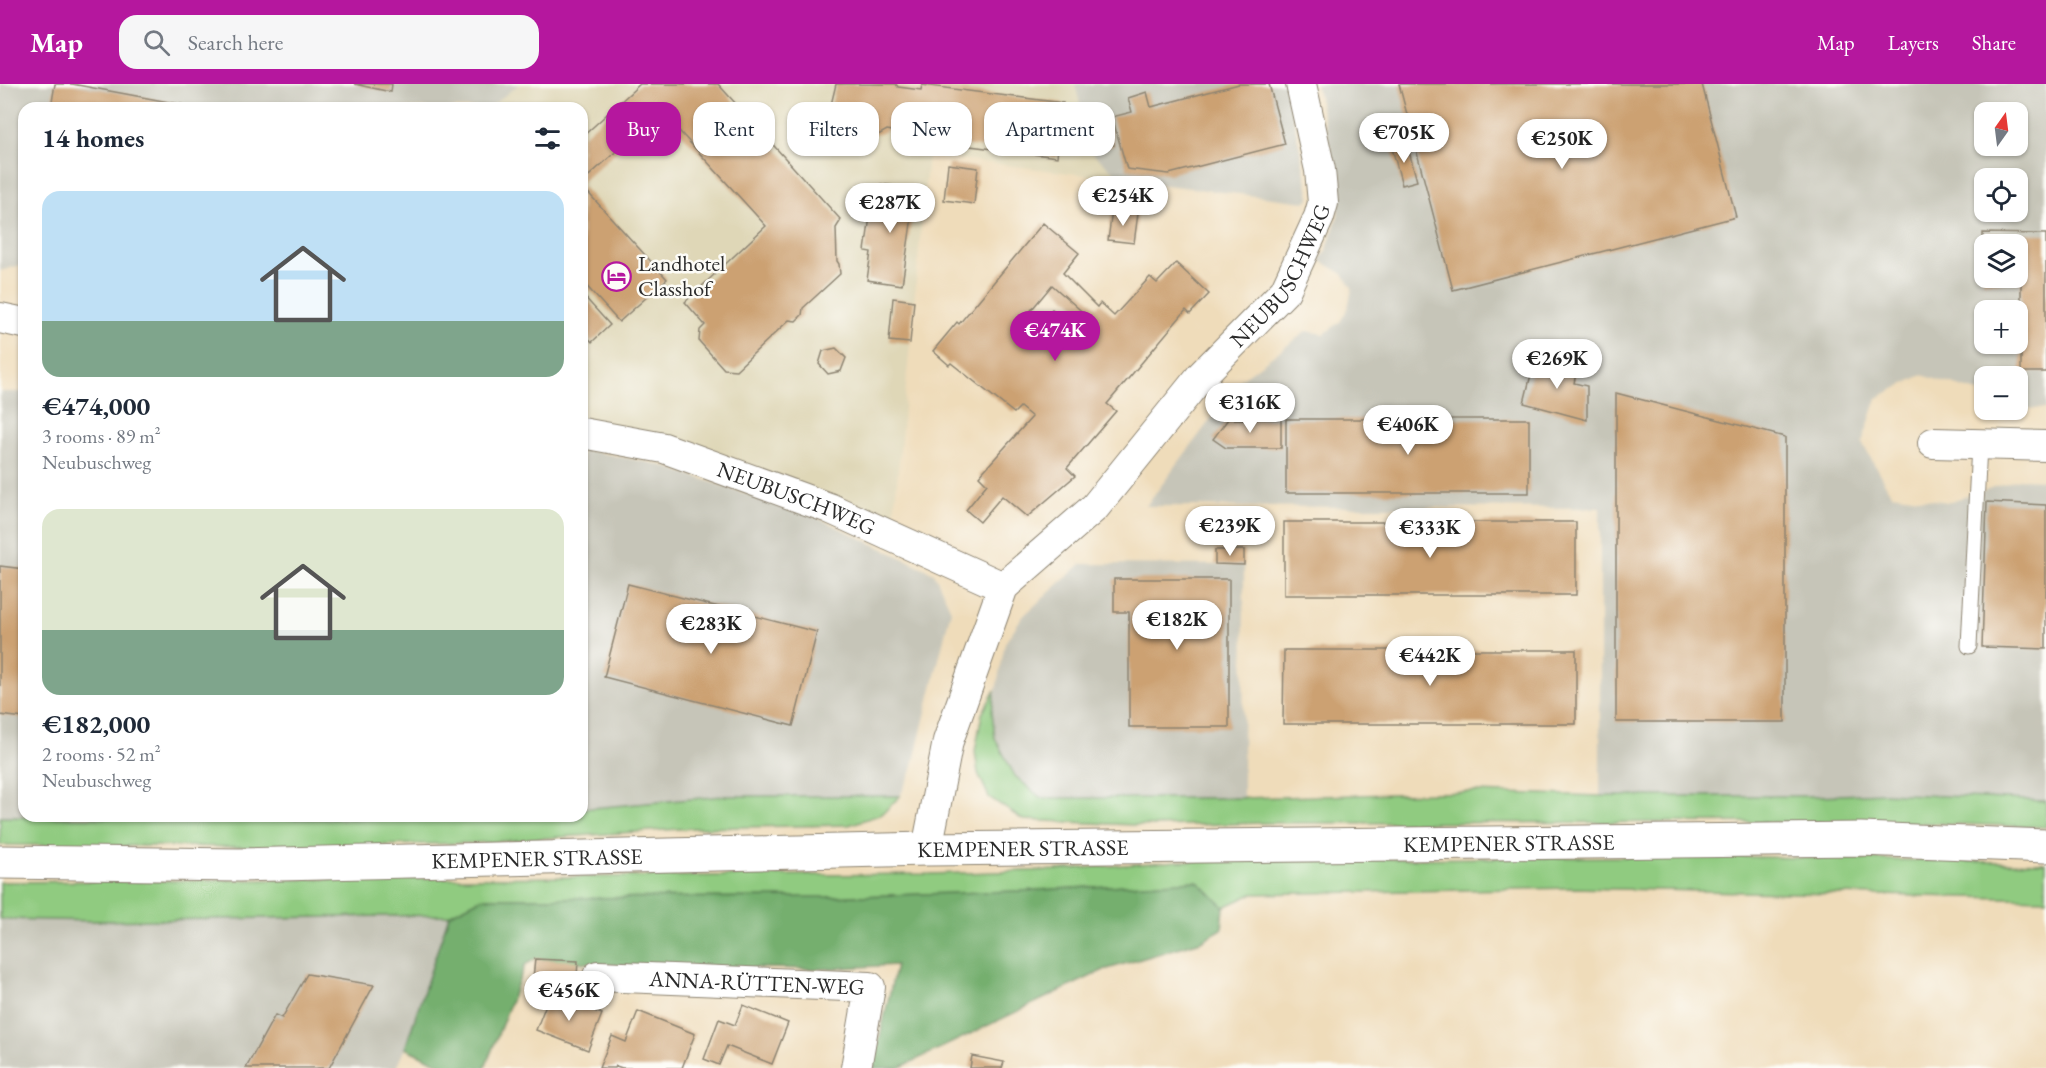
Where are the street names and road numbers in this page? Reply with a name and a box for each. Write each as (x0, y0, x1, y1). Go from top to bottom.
street label: NEUBUSCHWEG (1224, 201, 1337, 354)
street label: NEUBUSCHWEG (713, 455, 880, 542)
street label: KEMPENER STRASSE (1403, 828, 1615, 859)
street label: KEMPENER STRASSE (917, 833, 1129, 864)
street label: KEMPENER STRASSE (431, 842, 643, 876)
street label: ANNA-RÜTTEN-WEG (647, 964, 865, 1002)

